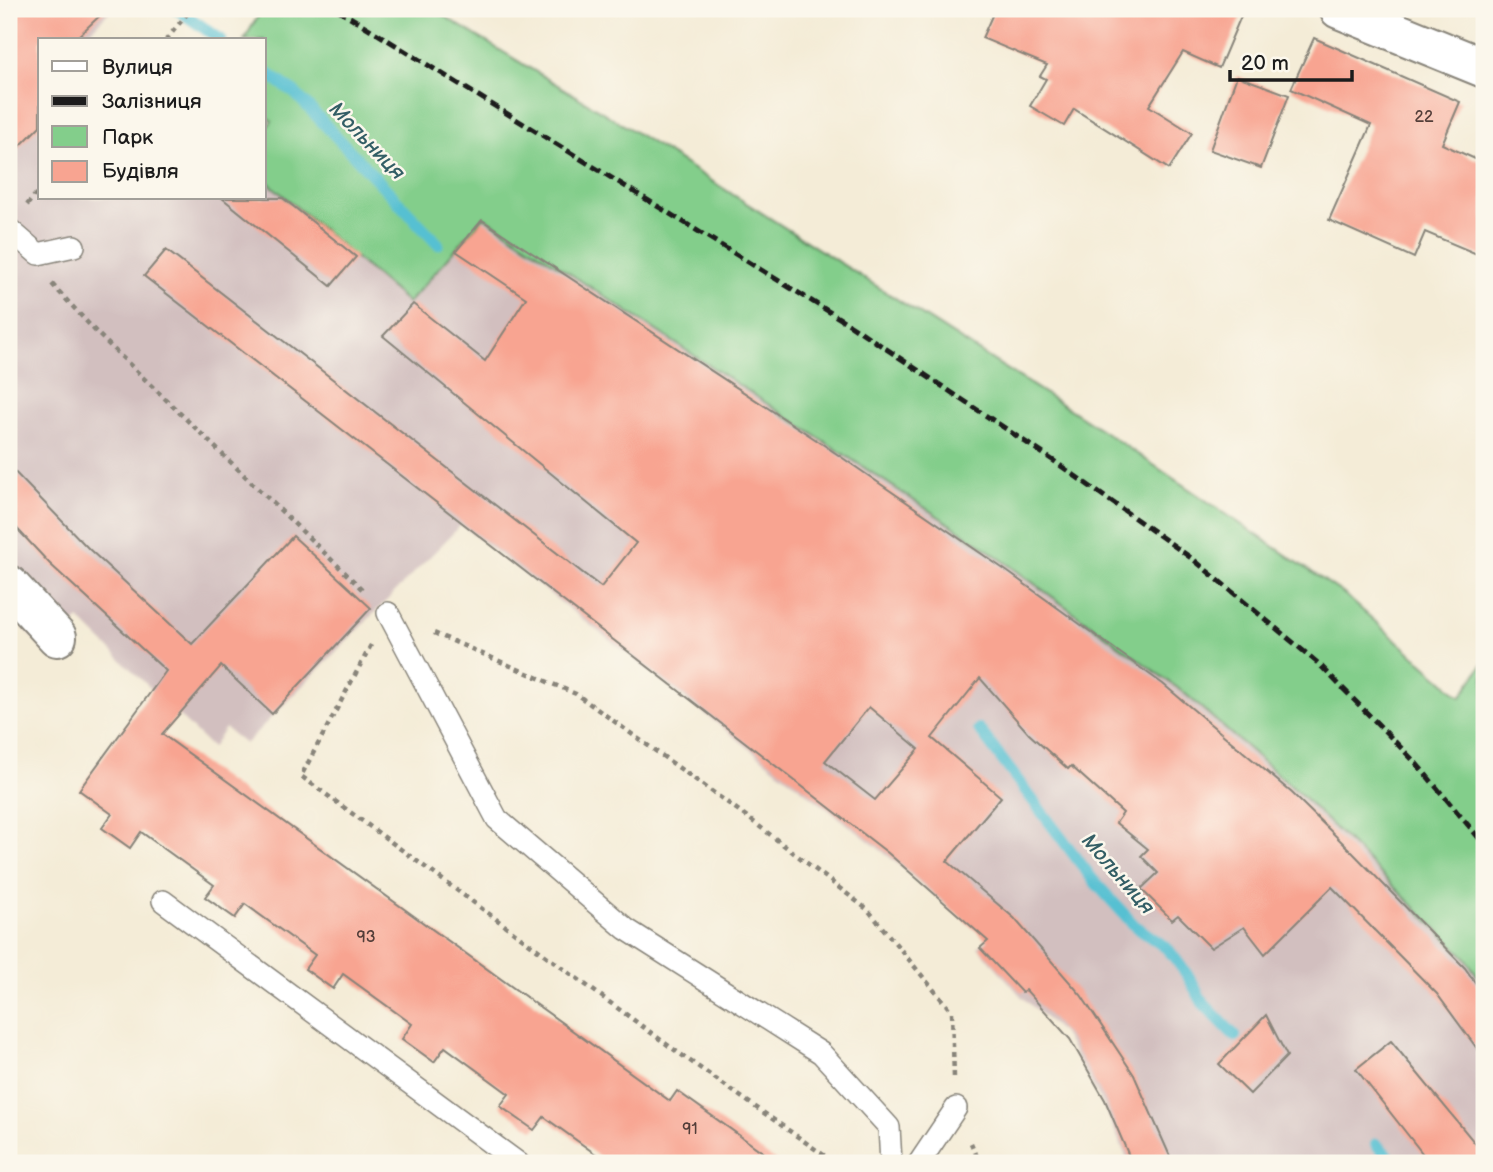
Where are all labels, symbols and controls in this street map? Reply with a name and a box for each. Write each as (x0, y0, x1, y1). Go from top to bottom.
legend (38, 38, 266, 200)
scale bar (1230, 38, 1353, 82)
text: 20 m (1241, 51, 1289, 76)
text: Вулиця (102, 55, 173, 80)
text: Залізниця (102, 89, 202, 114)
water label: Мольниця (324, 97, 410, 185)
house number: 22 (1415, 108, 1434, 127)
text: Парк (102, 125, 153, 150)
text: Будівля (102, 159, 179, 184)
water label: Мольниця (1076, 829, 1160, 920)
house number: 93 (356, 928, 376, 947)
house number: 91 (682, 1120, 698, 1139)

